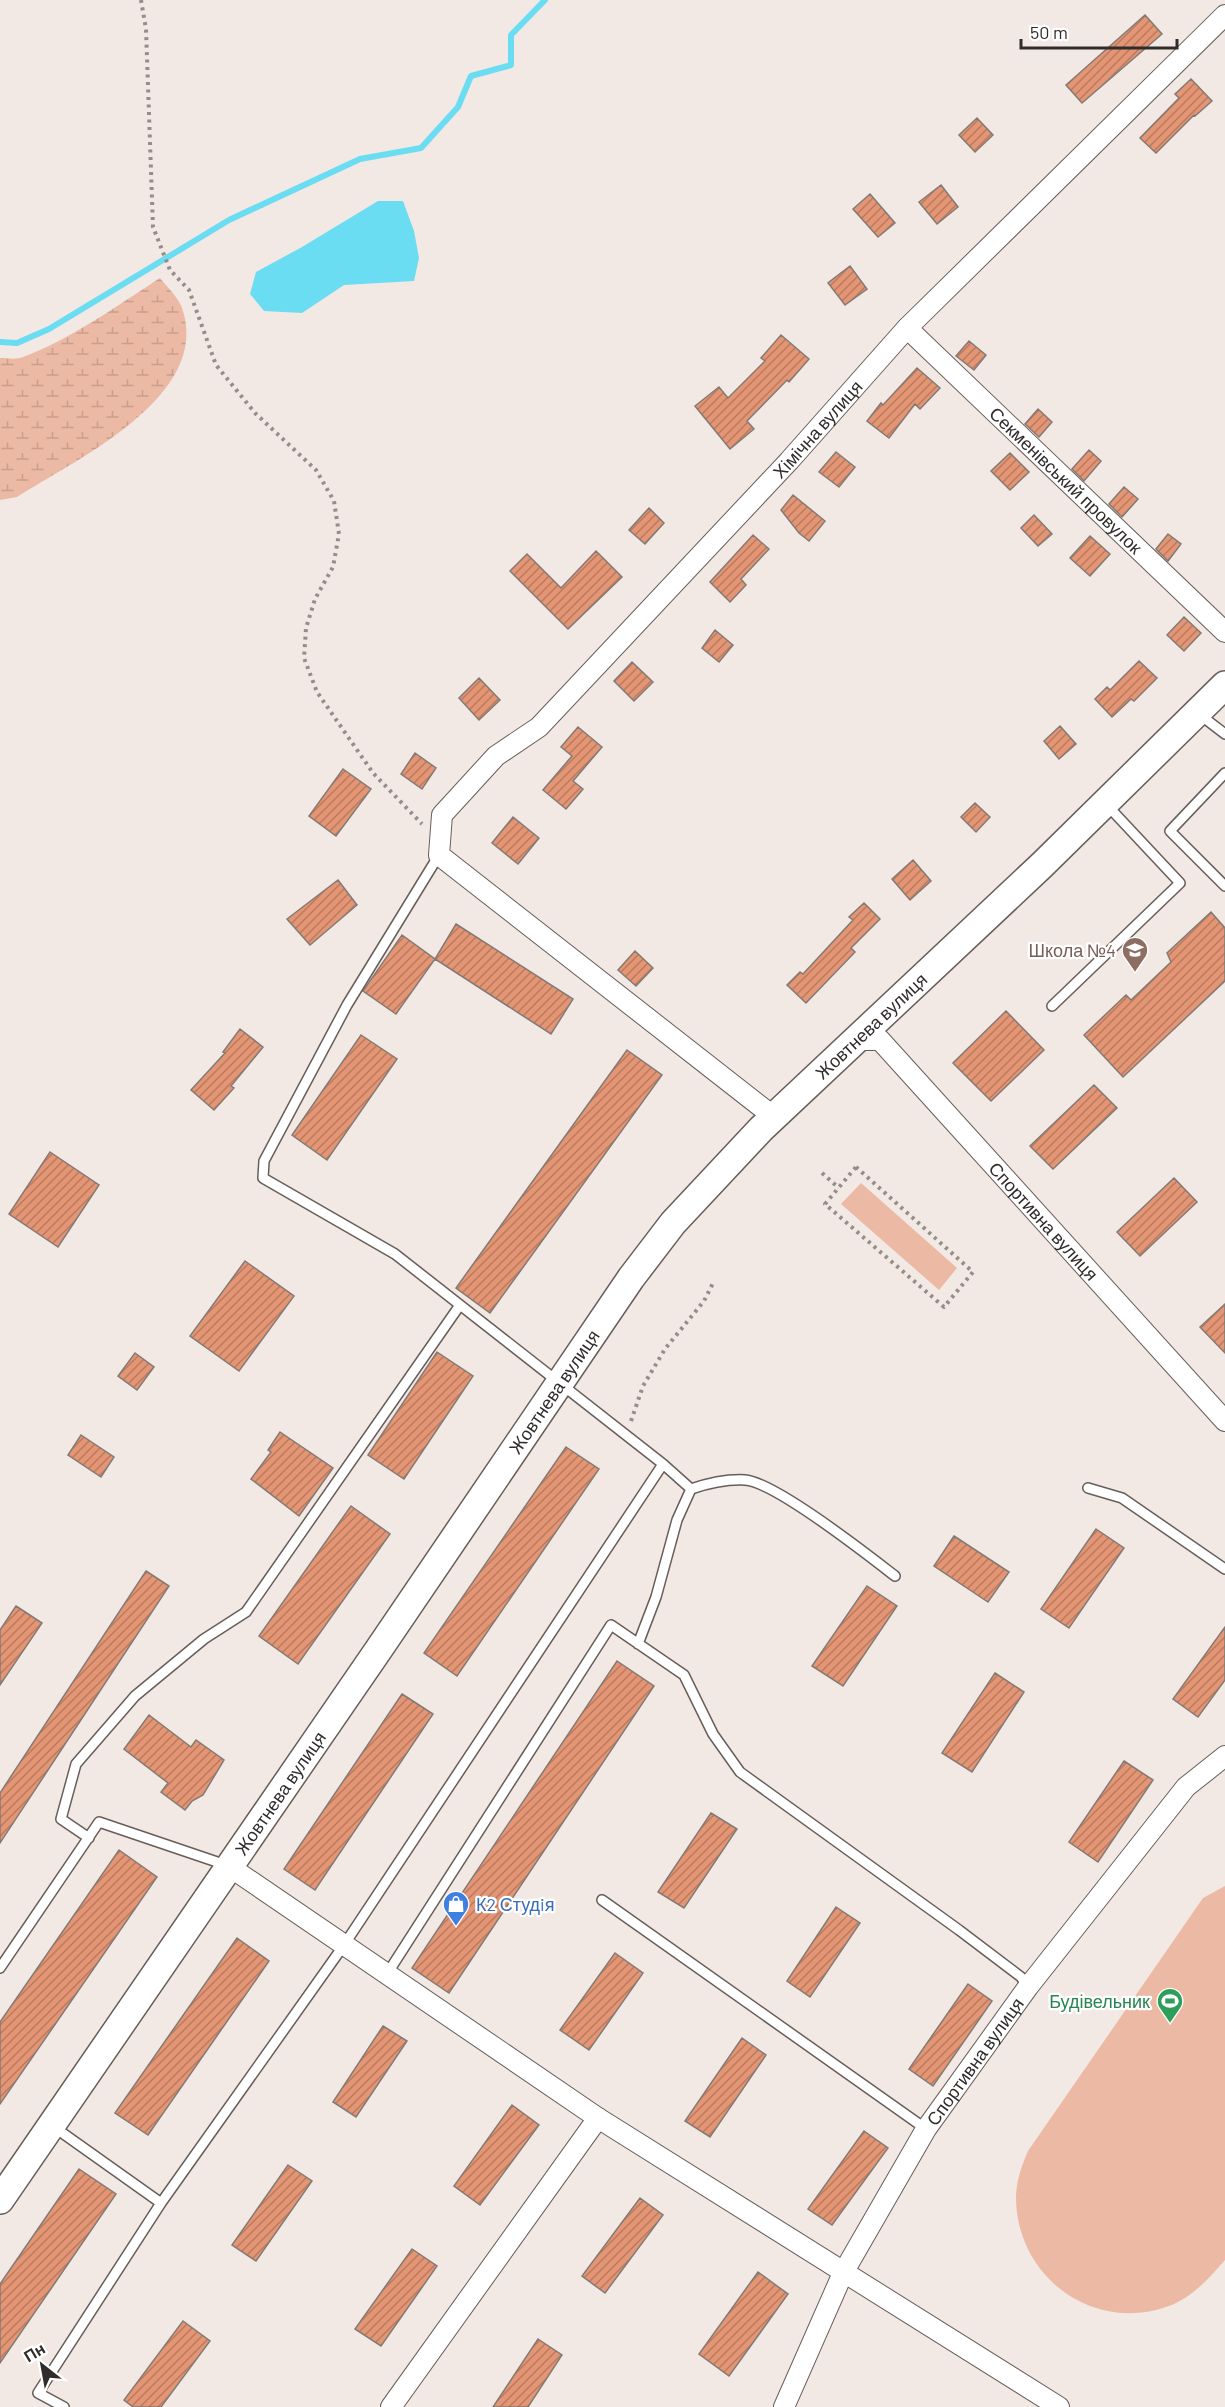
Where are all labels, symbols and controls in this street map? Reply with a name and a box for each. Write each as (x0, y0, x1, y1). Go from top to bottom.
scale bar (1021, 12, 1177, 50)
text: 50 m (1030, 21, 1068, 43)
street label: Хімічна вулиця (768, 375, 867, 483)
street label: Секменівський провулок (985, 402, 1147, 558)
school or university icon: Школа №4 (1120, 935, 1150, 973)
place label: Школа №4 (1028, 939, 1116, 961)
street label: Жовтнева вулиця (810, 968, 931, 1084)
street label: Спортивна вулиця (985, 1157, 1103, 1285)
street label: Жовтнева вулиця (504, 1325, 604, 1458)
street label: Жовтнева вулиця (230, 1727, 330, 1859)
shop icon: К2 Студiя (441, 1889, 471, 1927)
place label: К2 Студiя (476, 1893, 554, 1915)
sports icon: Будівельник (1155, 1986, 1185, 2024)
place label: Будівельник (1049, 1990, 1150, 2012)
street label: Спортивна вулиця (921, 1993, 1028, 2130)
north arrow (12, 2335, 72, 2395)
text: Пн (20, 2338, 48, 2365)

